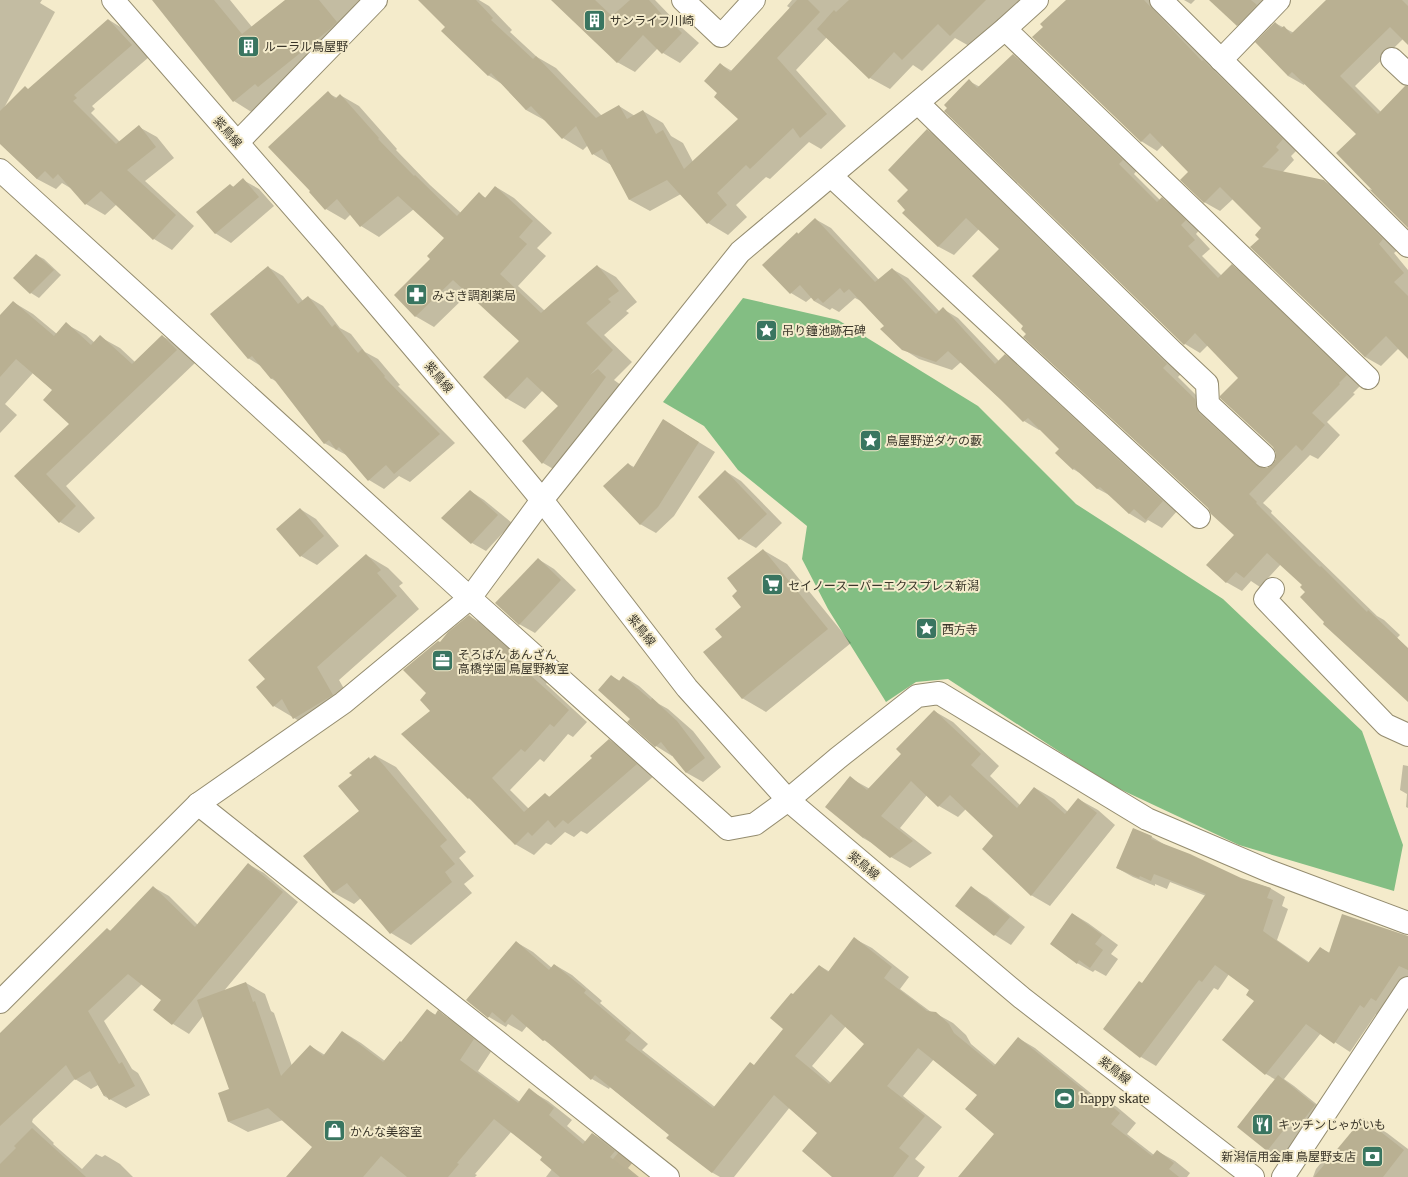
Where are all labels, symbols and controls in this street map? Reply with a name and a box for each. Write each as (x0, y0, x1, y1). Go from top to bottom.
building icon: サンライフ川崎 (581, 7, 607, 33)
place label: サンライフ川崎 (610, 13, 694, 28)
building icon: ルーラル鳥屋野 (236, 33, 262, 59)
place label: ルーラル鳥屋野 (264, 39, 348, 54)
street label: 紫鳥線 (211, 113, 245, 151)
pharmacy icon: みさき調剤薬局 (404, 282, 430, 308)
place label: みさき調剤薬局 (432, 288, 516, 303)
place icon: 吊り鐘池跡石碑 (754, 317, 780, 343)
place label: 吊り鐘池跡石碑 (782, 323, 866, 338)
street label: 紫鳥線 (422, 358, 456, 396)
place icon: 鳥屋野逆ダケの藪 (858, 427, 884, 453)
place label: 鳥屋野逆ダケの藪 (886, 433, 982, 448)
supermarket icon: セイノースーパーエクスプレス新潟 (759, 572, 785, 598)
place label: セイノースーパーエクスプレス新潟 (788, 578, 979, 593)
street label: 紫鳥線 (625, 611, 659, 649)
place icon: 西方寺 (914, 616, 940, 642)
place label: 西方寺 (942, 622, 978, 637)
place label: そろばん あんざん 高橋学園 鳥屋野教室 (458, 647, 569, 676)
office icon: そろばん あんざん 高橋学園 鳥屋野教室 (429, 648, 455, 674)
street label: 紫鳥線 (845, 848, 883, 882)
street label: 紫鳥線 (1096, 1053, 1134, 1087)
sports icon: happy skate (1052, 1085, 1078, 1111)
place label: happy skate (1080, 1091, 1149, 1106)
restaurant icon: キッチンじゃがいも (1250, 1111, 1276, 1137)
place label: キッチンじゃがいも (1278, 1117, 1386, 1132)
shop icon: かんな美容室 (322, 1118, 348, 1144)
place label: かんな美容室 (350, 1124, 422, 1139)
bank icon: 新潟信用金庫 鳥屋野支店 (1359, 1143, 1385, 1169)
place label: 新潟信用金庫 鳥屋野支店 (1221, 1149, 1356, 1164)

